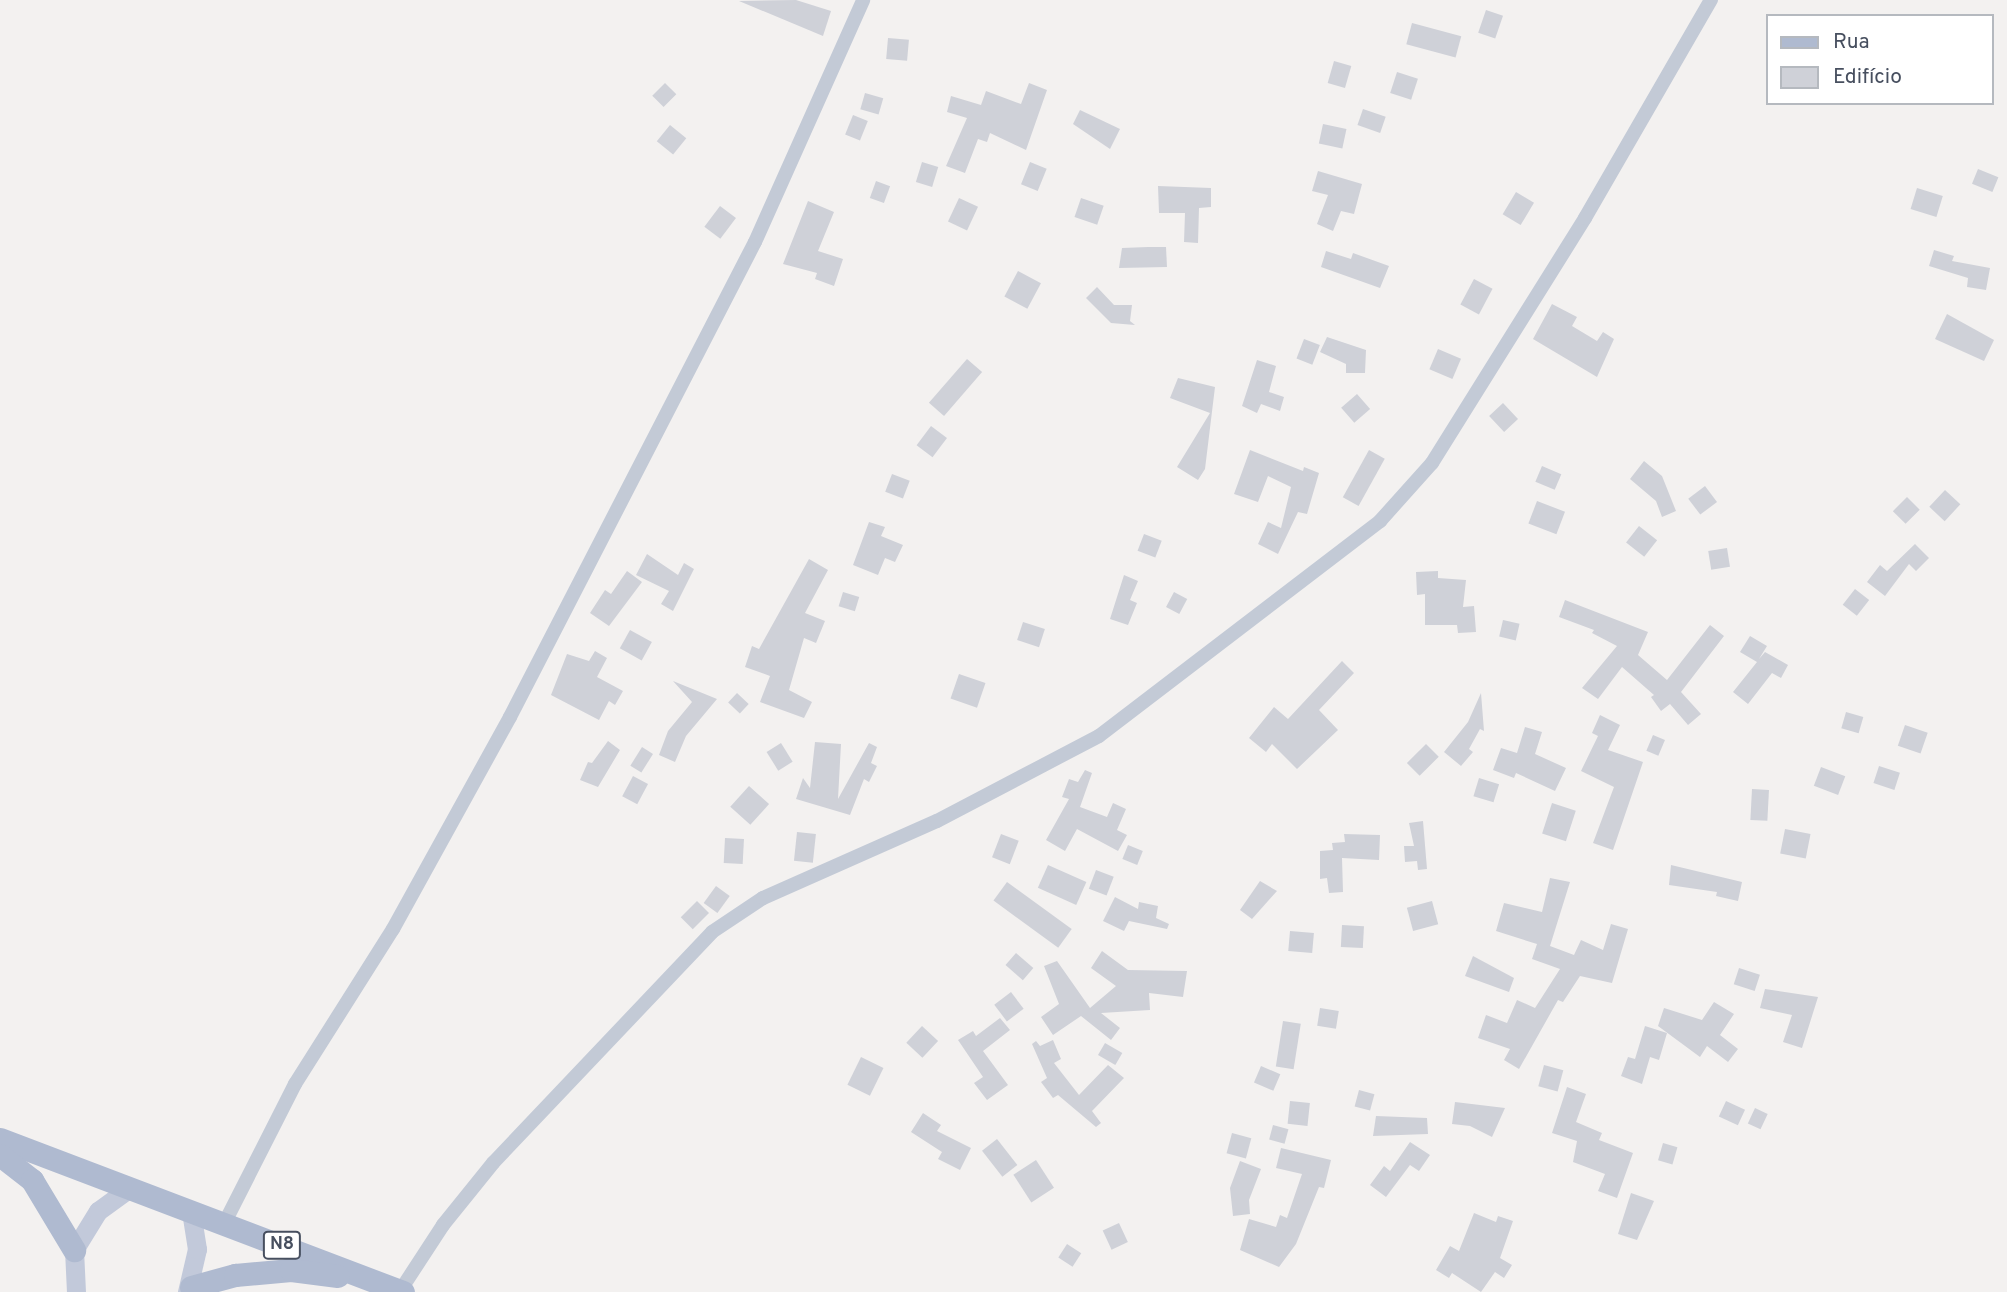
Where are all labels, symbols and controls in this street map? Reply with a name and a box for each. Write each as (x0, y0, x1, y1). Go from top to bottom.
legend (1766, 14, 1993, 105)
text: Rua (1833, 29, 1870, 56)
text: Edifício (1833, 64, 1902, 91)
road number: N8 (263, 1230, 301, 1260)

